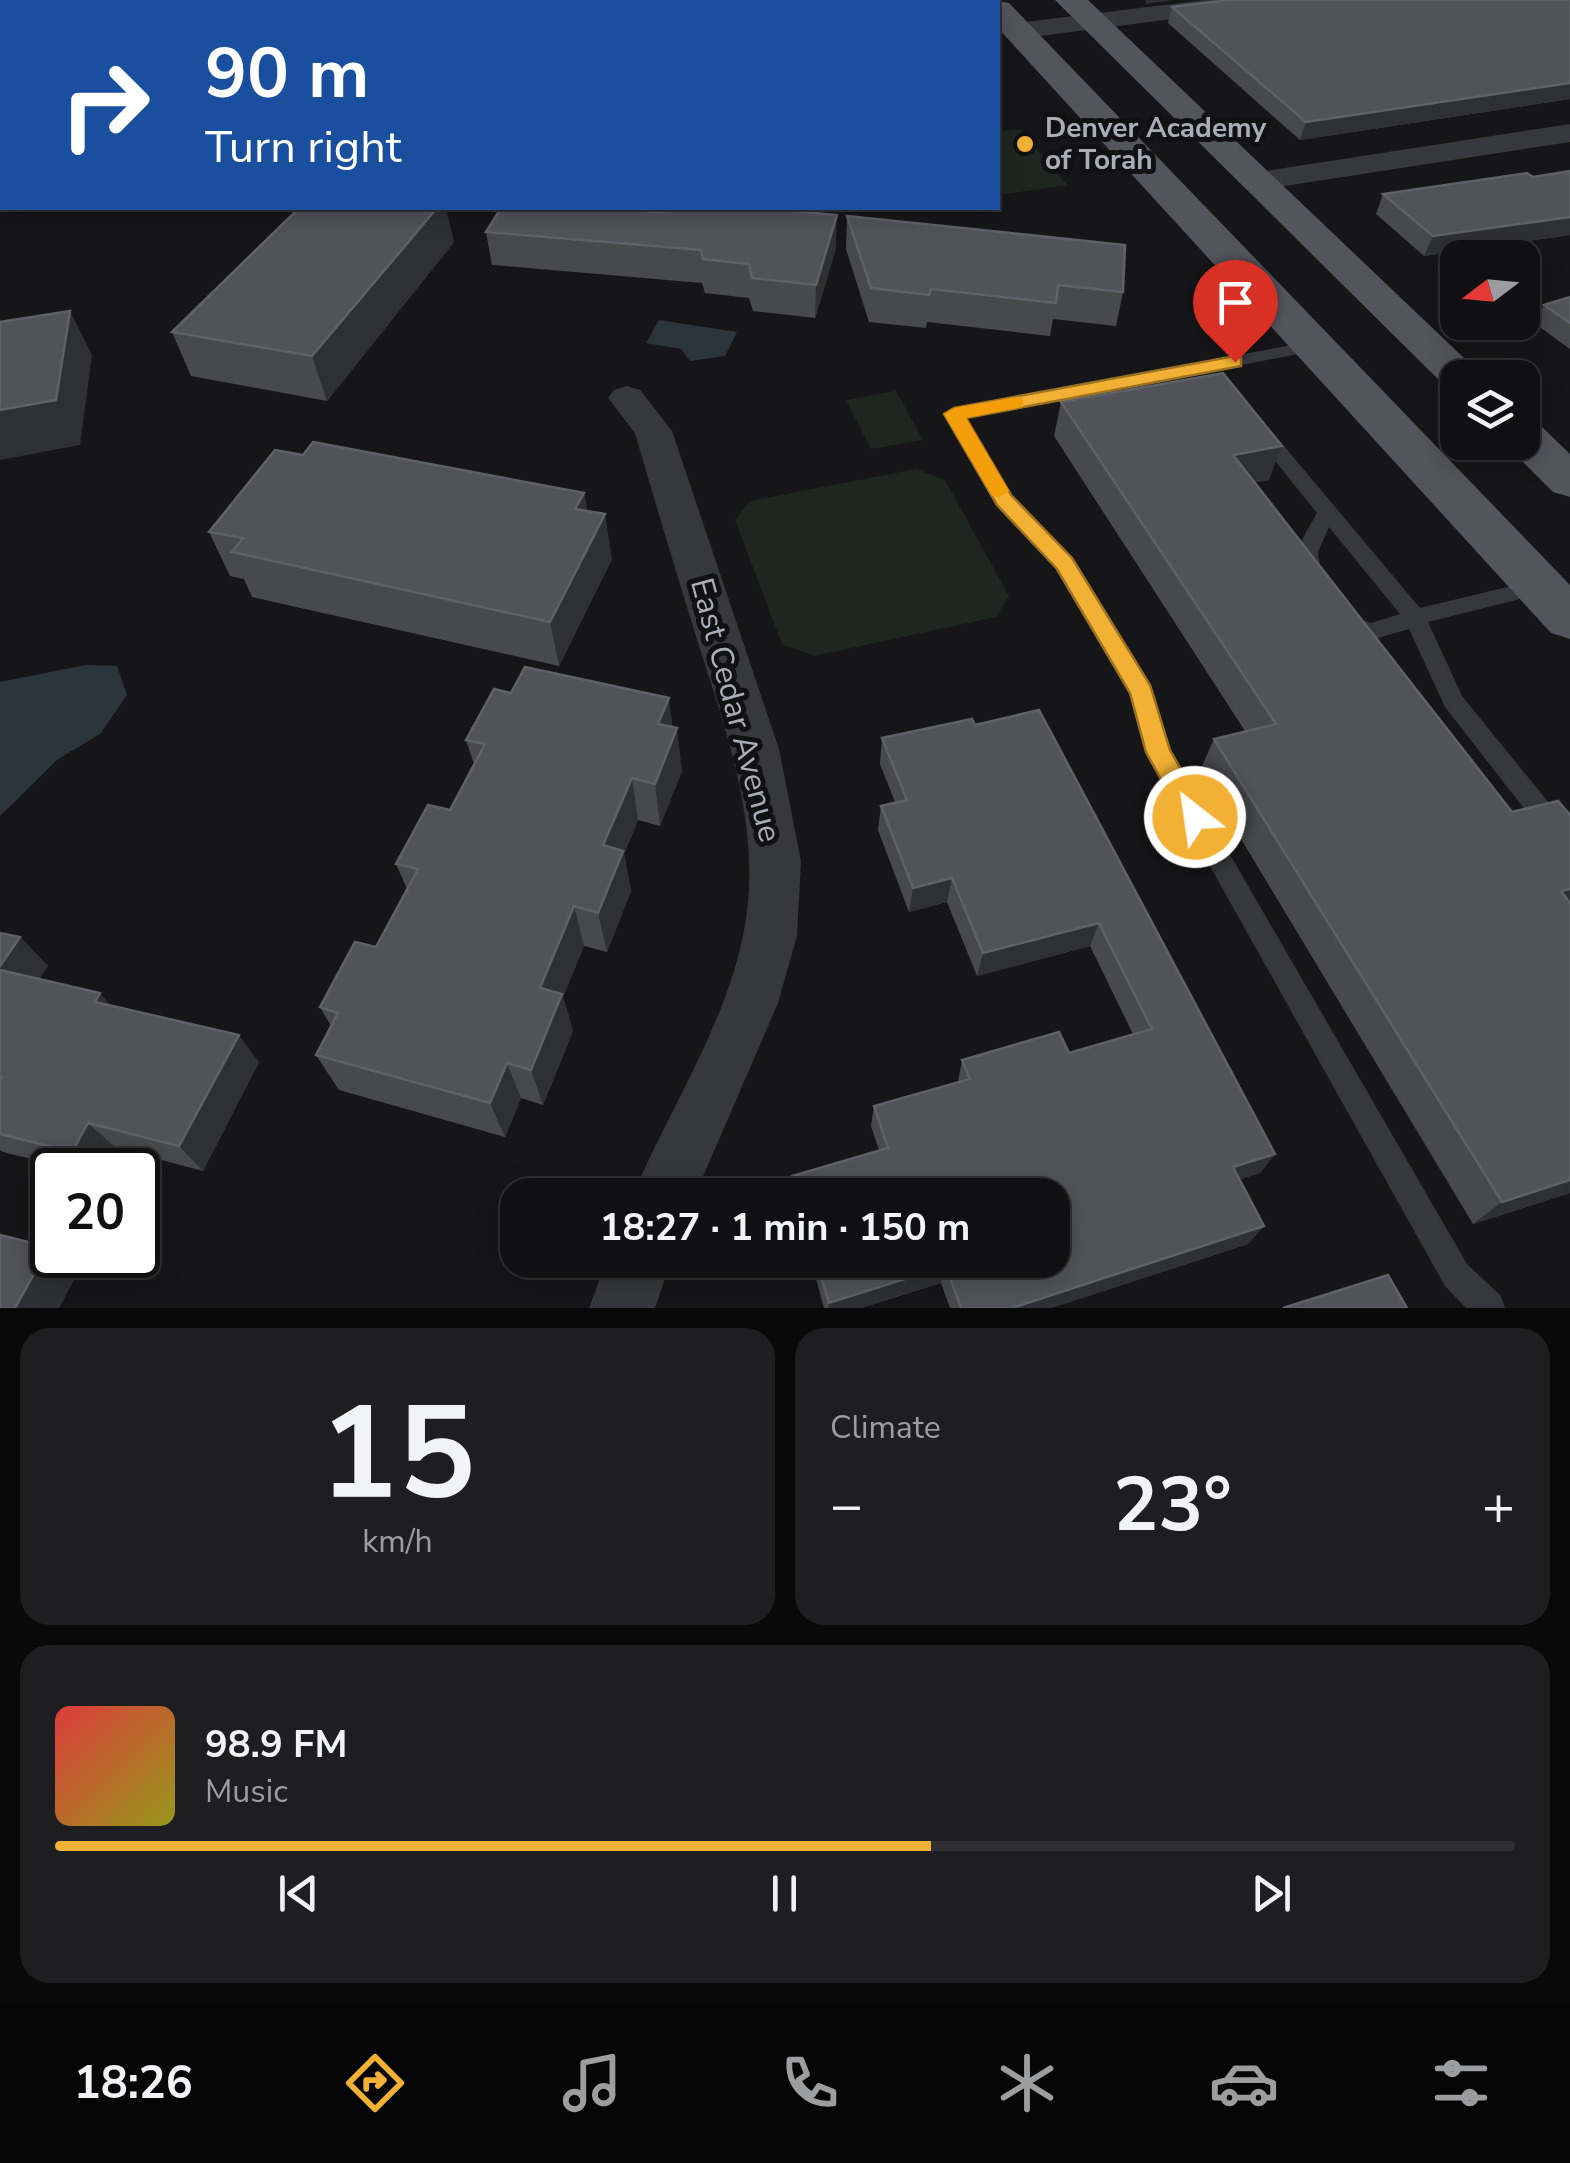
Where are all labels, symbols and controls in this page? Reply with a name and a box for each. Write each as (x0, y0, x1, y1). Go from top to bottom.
text: 90 m (205, 26, 369, 122)
icon: right (40, 40, 170, 170)
place label: Denver Academy of Torah (1045, 109, 1266, 179)
text: Turn right (205, 117, 402, 178)
marker: Denver Academy of Torah (1014, 133, 1036, 155)
north arrow (1440, 240, 1540, 340)
map controls (1440, 240, 1540, 460)
pin (1193, 260, 1278, 363)
icon: arrive (1208, 275, 1263, 330)
button: layers (1440, 360, 1540, 460)
street label: East Cedar Avenue (680, 573, 792, 847)
position arrow (1143, 765, 1247, 869)
speed limit sign: 20 (30, 1148, 160, 1278)
text: 18:27 · 1 min · 150 m (600, 1202, 970, 1253)
text: 15 (319, 1366, 476, 1543)
text: Climate (830, 1406, 941, 1449)
text: 23° (1113, 1454, 1232, 1556)
text: − (830, 1468, 863, 1543)
text: + (1482, 1468, 1515, 1543)
text: km/h (362, 1520, 433, 1563)
text: 98.9 FM (205, 1719, 347, 1770)
text: Music (205, 1770, 288, 1813)
icon: previous (271, 1866, 326, 1921)
icon: pause (757, 1866, 812, 1921)
icon: next (1244, 1866, 1299, 1921)
icon: directions (340, 2048, 410, 2118)
icon: music (557, 2048, 627, 2118)
icon: phone (775, 2048, 845, 2118)
icon: climate (992, 2048, 1062, 2118)
icon: car (1209, 2048, 1279, 2118)
icon: filters (1426, 2048, 1496, 2118)
text: 18:26 (74, 2053, 193, 2114)

